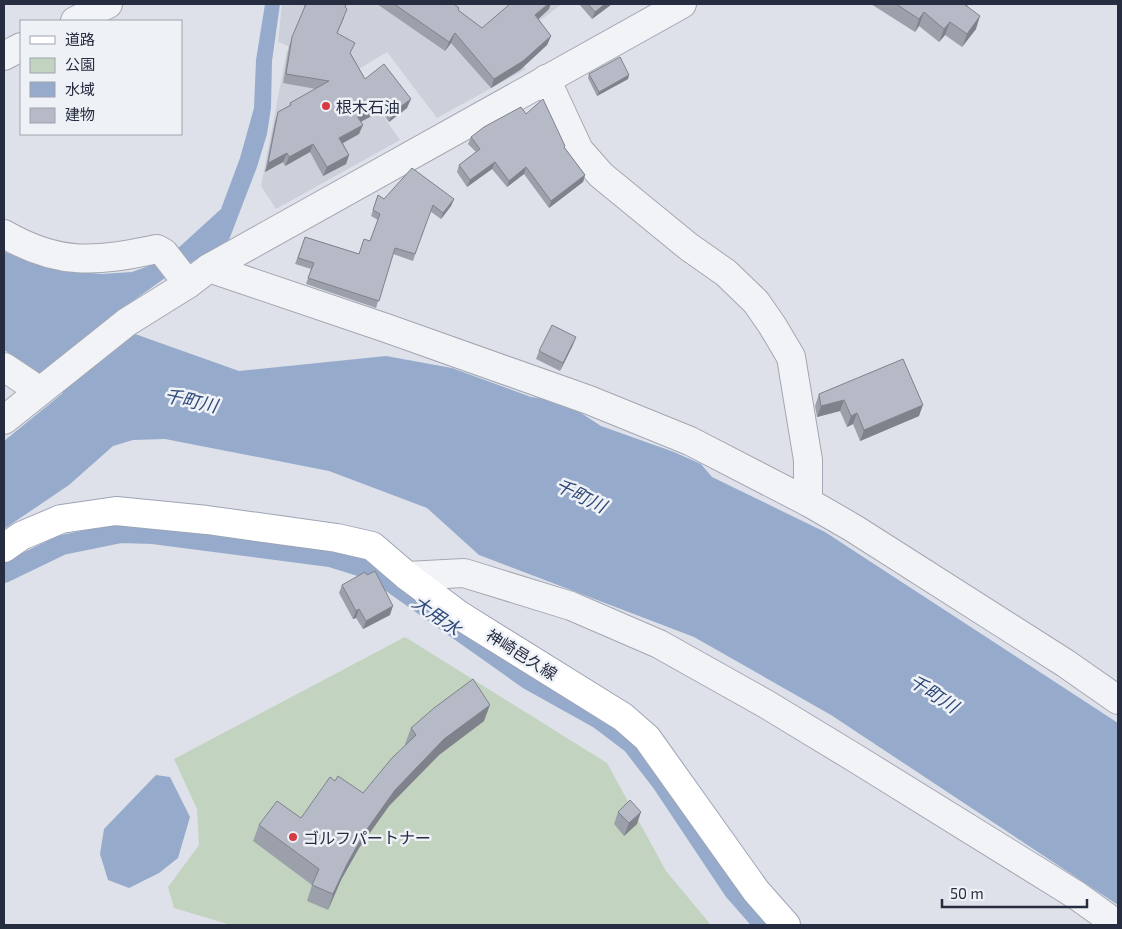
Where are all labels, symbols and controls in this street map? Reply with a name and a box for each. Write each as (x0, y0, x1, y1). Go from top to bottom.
legend (20, 20, 182, 135)
text: 道路 (65, 30, 95, 48)
text: 公園 (65, 55, 95, 73)
text: 水域 (65, 80, 95, 98)
place label: 根木石油 (336, 97, 400, 116)
marker: 根木石油 (320, 100, 332, 112)
text: 建物 (65, 105, 95, 123)
water label: 千町川 (162, 384, 222, 417)
water label: 千町川 (552, 473, 612, 518)
water label: 大用水 (409, 591, 467, 641)
street label: 神崎邑久線 (483, 625, 561, 683)
water label: 千町川 (905, 669, 964, 718)
place label: ゴルフパートナー (303, 828, 431, 847)
marker: ゴルフパートナー (287, 831, 299, 843)
scale bar (942, 876, 1087, 908)
text: 50 m (950, 884, 984, 902)

